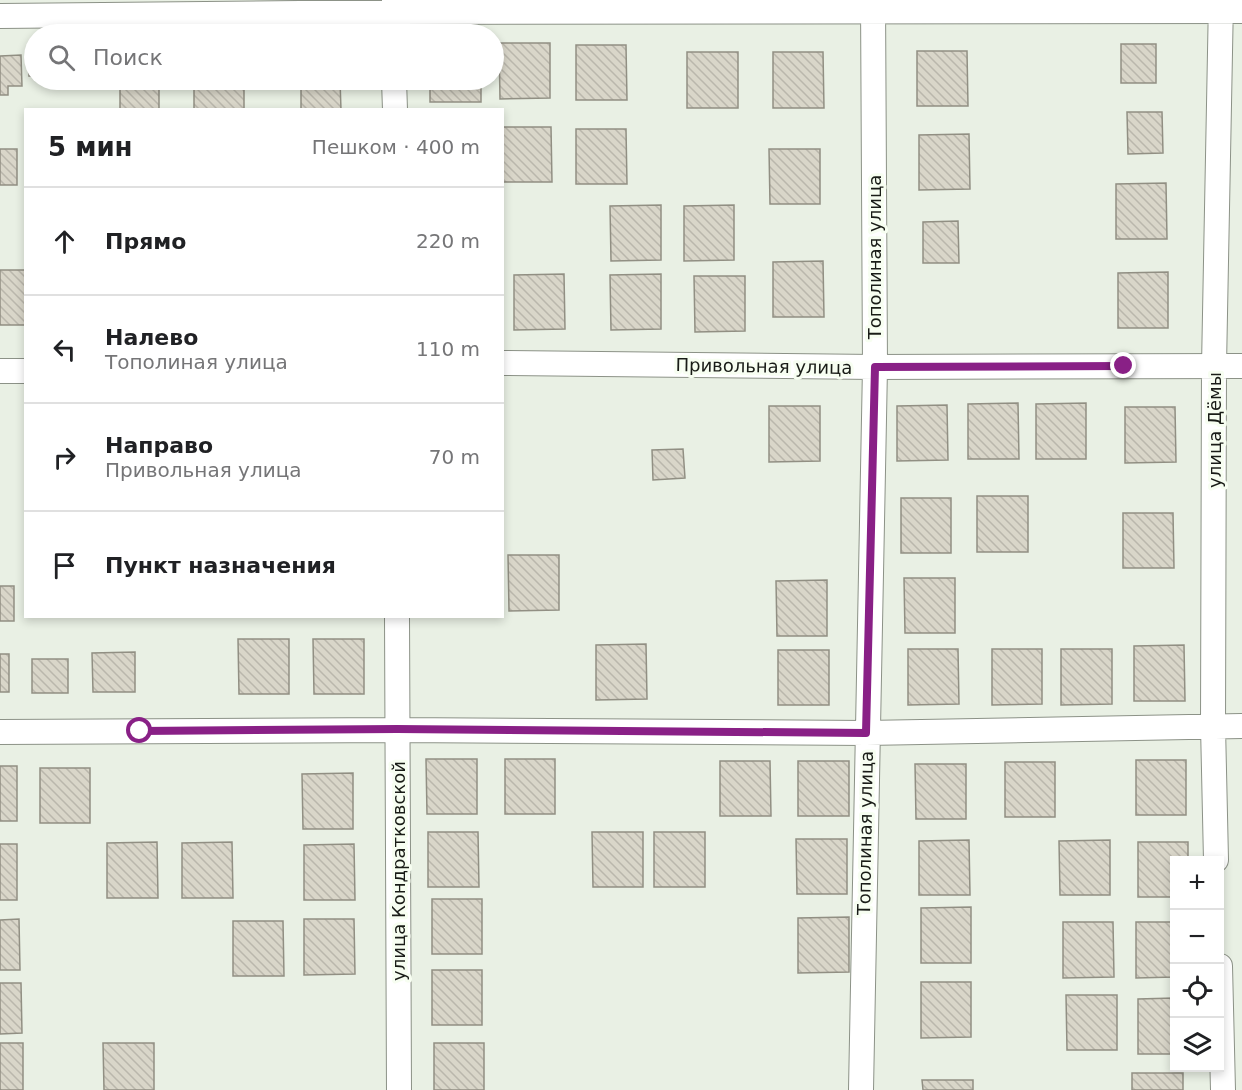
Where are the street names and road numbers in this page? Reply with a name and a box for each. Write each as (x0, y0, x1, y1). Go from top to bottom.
street label: Тополиная улица (864, 175, 885, 340)
street label: Привольная улица (675, 354, 853, 378)
street label: улица Дёмы (1204, 372, 1225, 488)
street label: Тополиная улица (853, 751, 877, 916)
street label: улица Кондратковской (388, 761, 409, 981)

